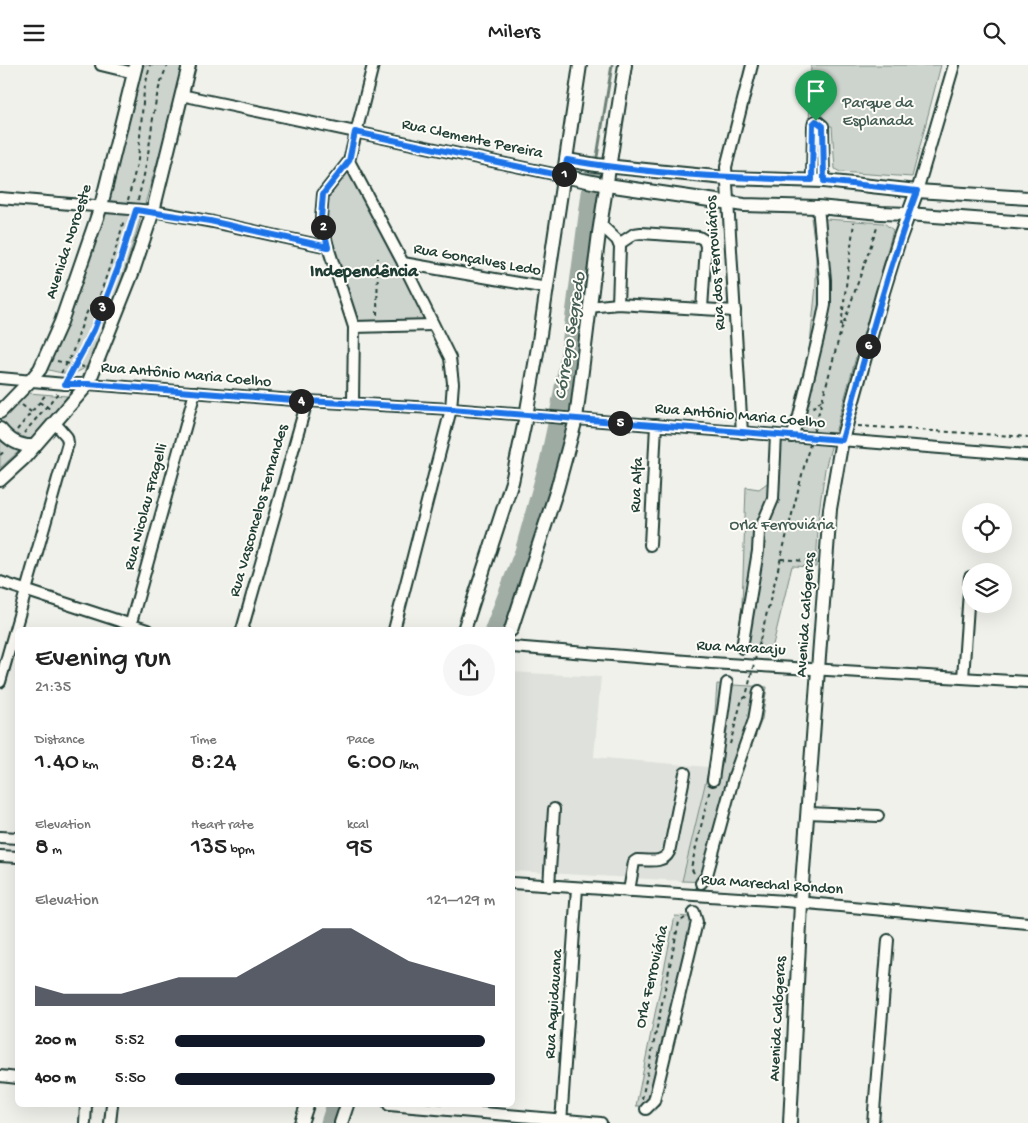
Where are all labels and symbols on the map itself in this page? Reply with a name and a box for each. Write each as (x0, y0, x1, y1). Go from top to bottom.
pin (795, 70, 837, 121)
park label: Parque da Esplanada (842, 95, 915, 132)
street label: Rua Clemente Pereira (400, 116, 545, 164)
pin: 1 (552, 161, 576, 187)
street label: Avenida Noroeste (42, 182, 98, 302)
street label: Rua dos Ferroviários (703, 194, 731, 331)
pin: 2 (310, 215, 336, 239)
street label: Rua Gonçalves Ledo (412, 240, 542, 282)
district label: Independência (310, 262, 419, 283)
water label: Córrego Segredo (551, 270, 592, 401)
pin: 3 (90, 295, 114, 321)
pin: 6 (856, 333, 880, 359)
street label: Rua Antônio Maria Coelho (100, 359, 272, 393)
pin: 4 (288, 389, 314, 413)
street label: Rua Antônio Maria Coelho (654, 400, 826, 434)
pin: 5 (608, 411, 632, 435)
street label: Rua Vasconcelos Fernandes (226, 422, 294, 599)
street label: Rua Nicolau Fragelli (121, 441, 173, 573)
street label: Rua Alfa (627, 456, 649, 513)
park label: Orla Ferroviária (730, 517, 836, 536)
street label: Avenida Calógeras (793, 551, 821, 678)
street label: Rua Maracaju (696, 637, 787, 661)
street label: Rua Marechal Rondon (700, 872, 844, 900)
street label: Orla Ferroviária (632, 923, 674, 1030)
street label: Rua Aquidauana (542, 948, 568, 1059)
street label: Avenida Calógeras (766, 955, 792, 1082)

